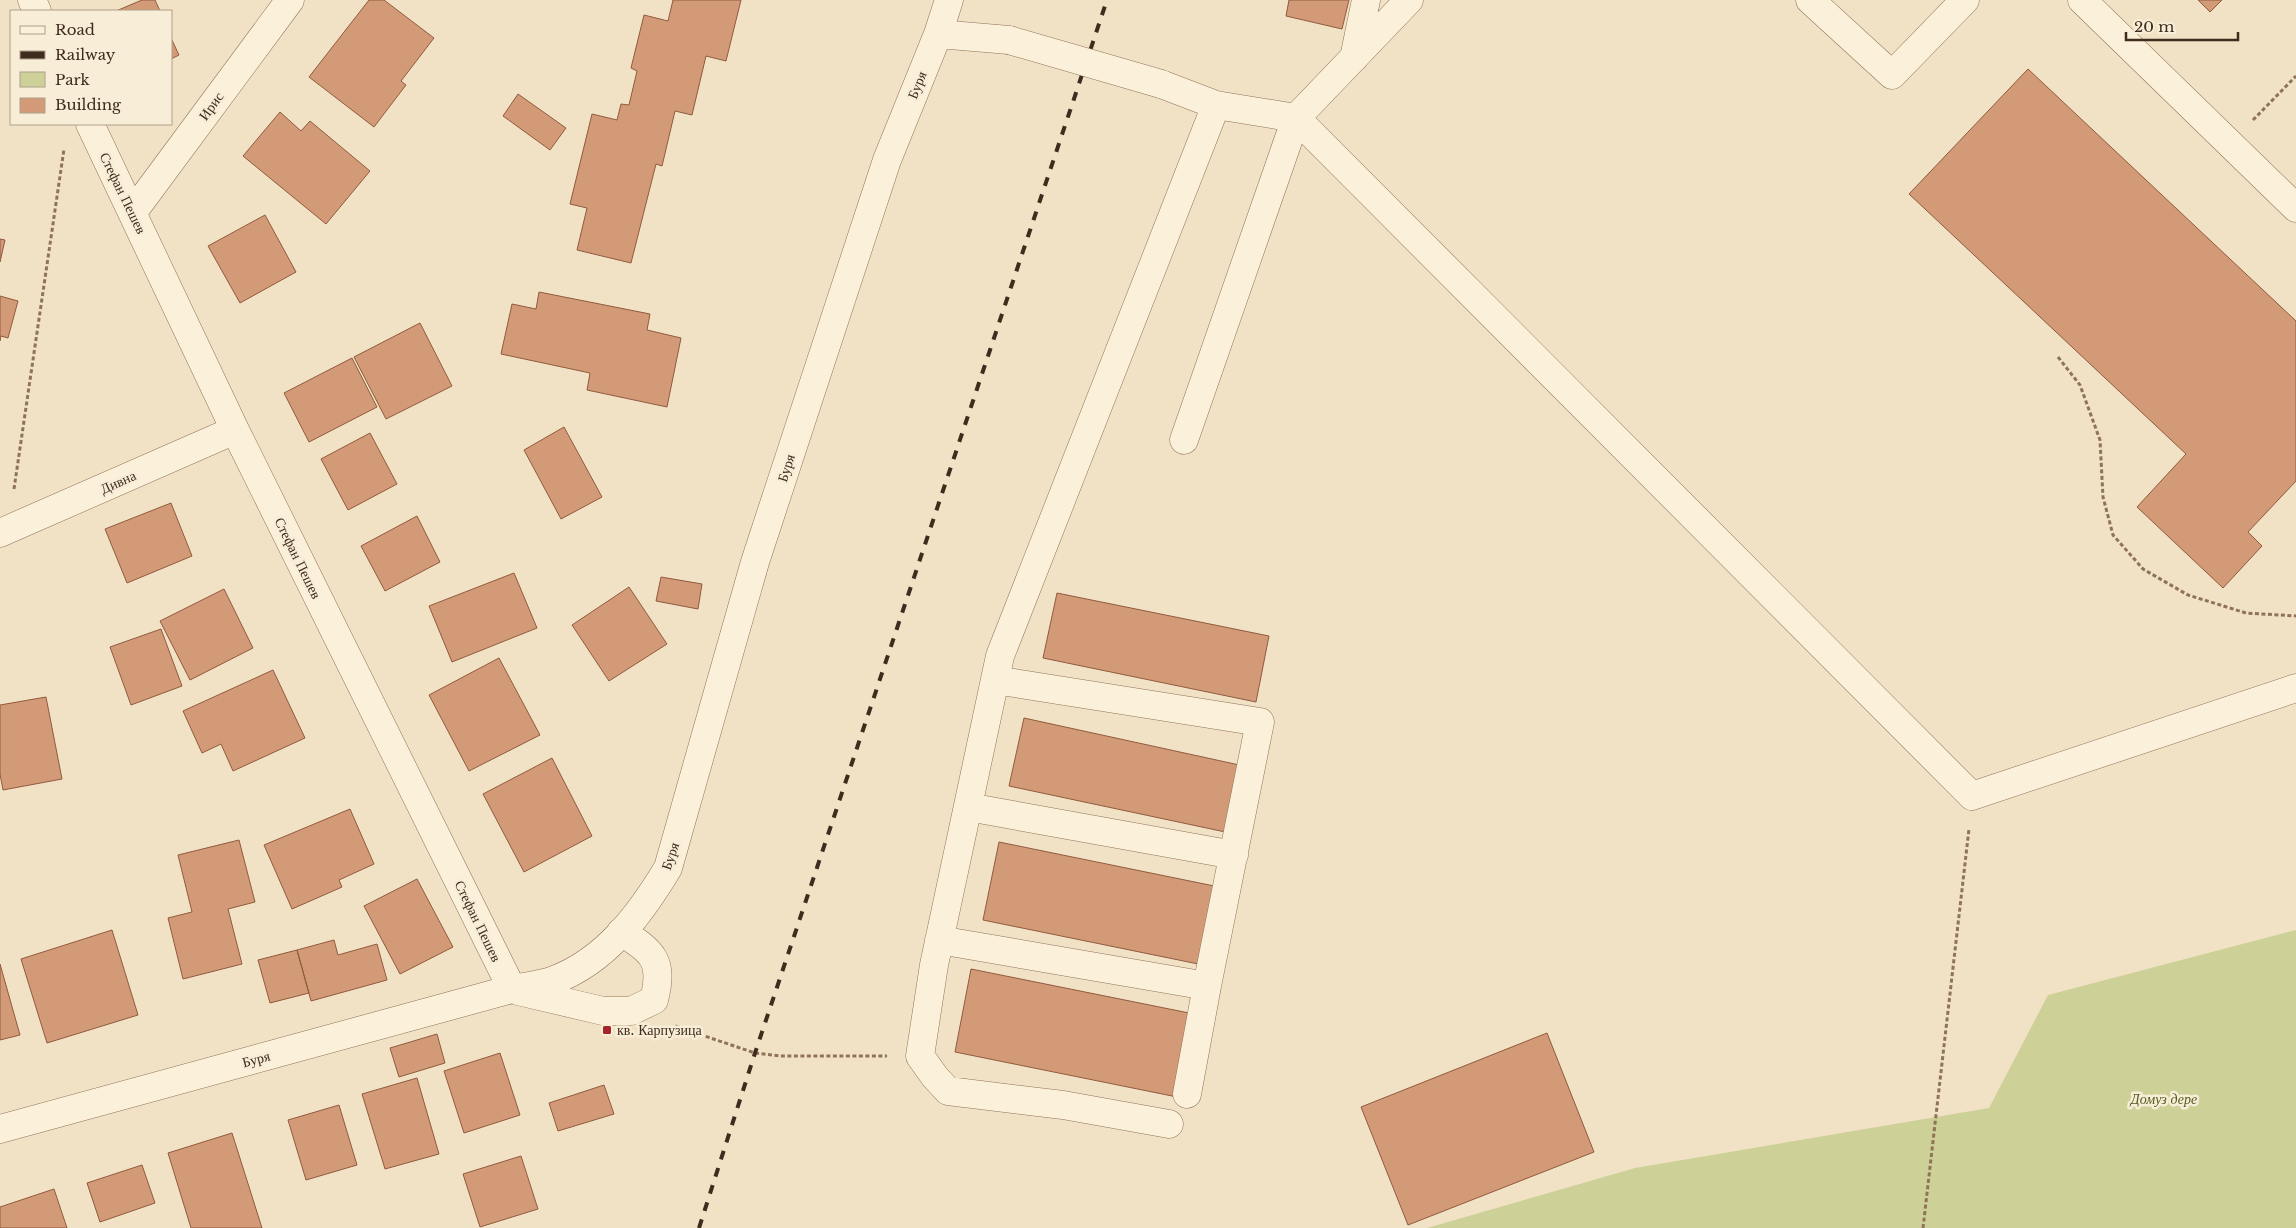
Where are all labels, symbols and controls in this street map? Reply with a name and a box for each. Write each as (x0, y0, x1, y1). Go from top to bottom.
legend (10, 10, 172, 125)
scale bar (2126, 10, 2238, 42)
text: 20 m (2134, 17, 2174, 36)
text: Road (55, 20, 95, 39)
text: Railway (55, 45, 116, 64)
street label: Буря (903, 68, 931, 101)
text: Park (55, 70, 91, 89)
street label: Ирис (195, 88, 227, 124)
text: Building (55, 95, 122, 114)
street label: Стефан Пешев (96, 149, 151, 237)
street label: Буря (773, 451, 799, 484)
street label: Дивна (97, 466, 139, 498)
street label: Стефан Пешев (271, 514, 326, 602)
street label: Буря (657, 839, 683, 872)
street label: Стефан Пешев (451, 877, 506, 965)
place label: кв. Карпузица (617, 1021, 703, 1039)
marker: кв. Карпузица (601, 1024, 613, 1036)
street label: Буря (240, 1047, 272, 1071)
park label: Домуз дере (2129, 1090, 2197, 1108)

